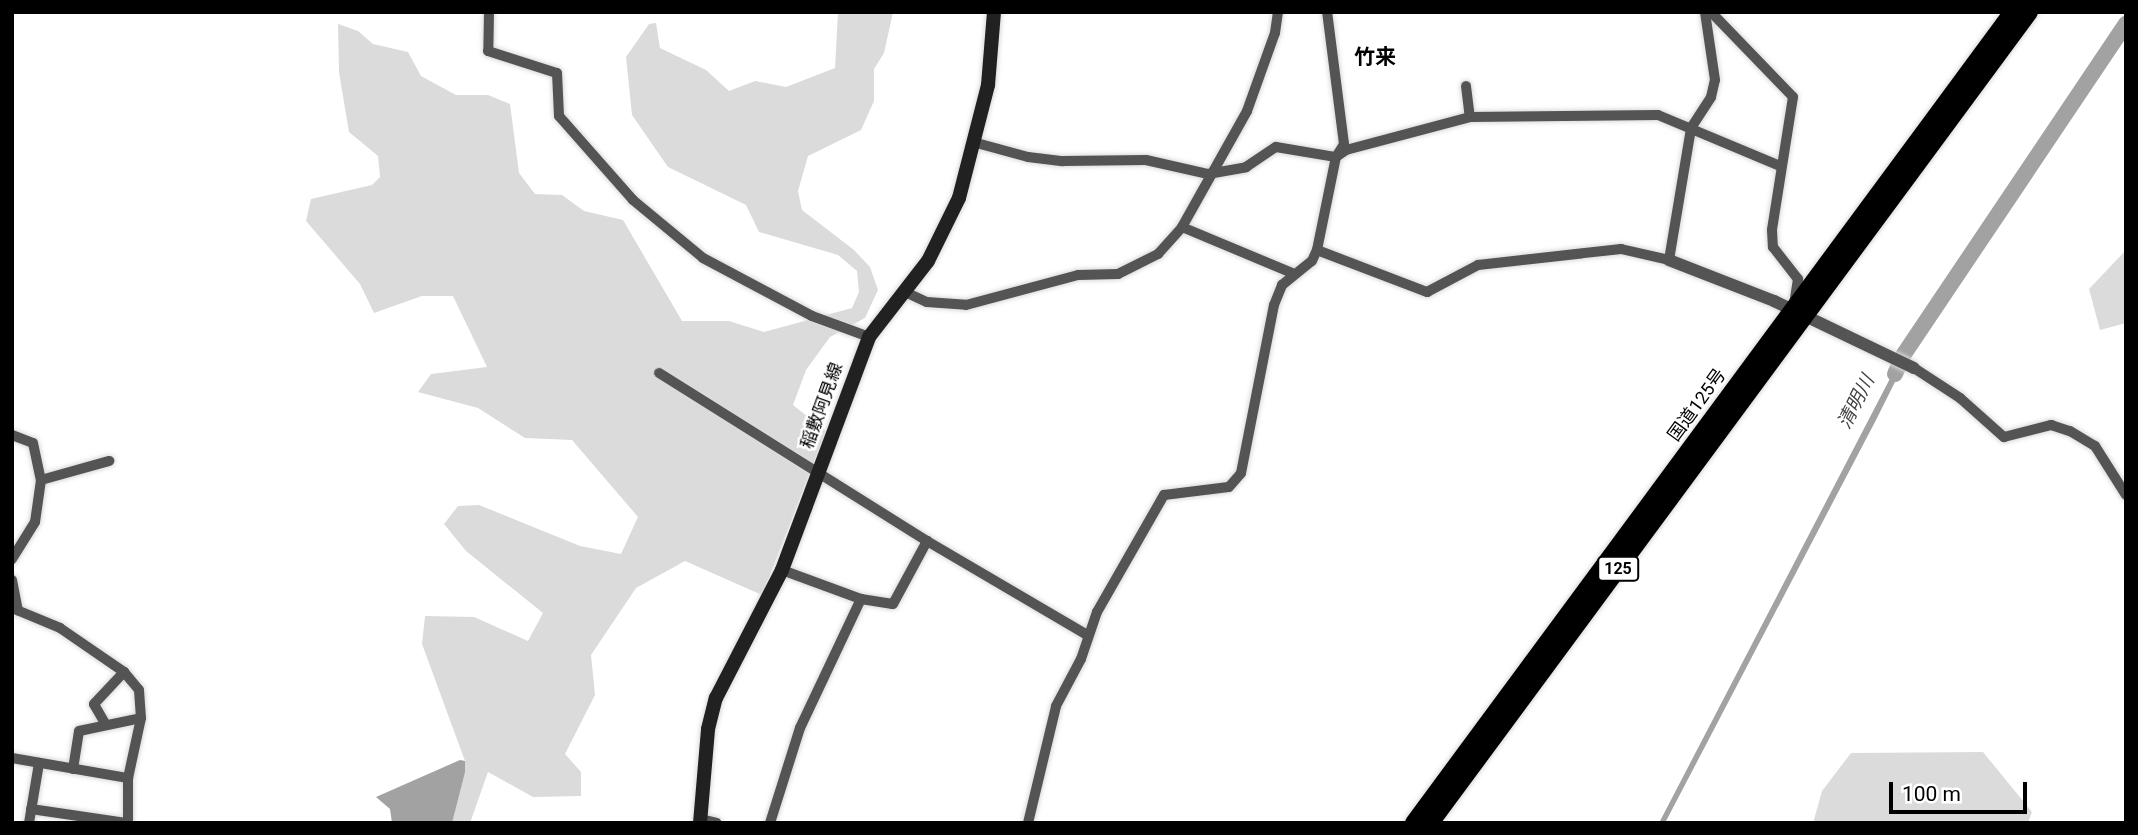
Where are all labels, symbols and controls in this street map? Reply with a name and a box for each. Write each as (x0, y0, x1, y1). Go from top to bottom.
district label: 竹来 (1354, 44, 1396, 70)
street label: 稲敷阿見線 (796, 360, 848, 452)
street label: 国道125号 (1663, 365, 1731, 445)
water label: 清明川 (1833, 371, 1879, 433)
road number: 125 (1597, 556, 1639, 582)
scale bar (1893, 768, 2031, 812)
text: 100 m (1902, 782, 1961, 806)

